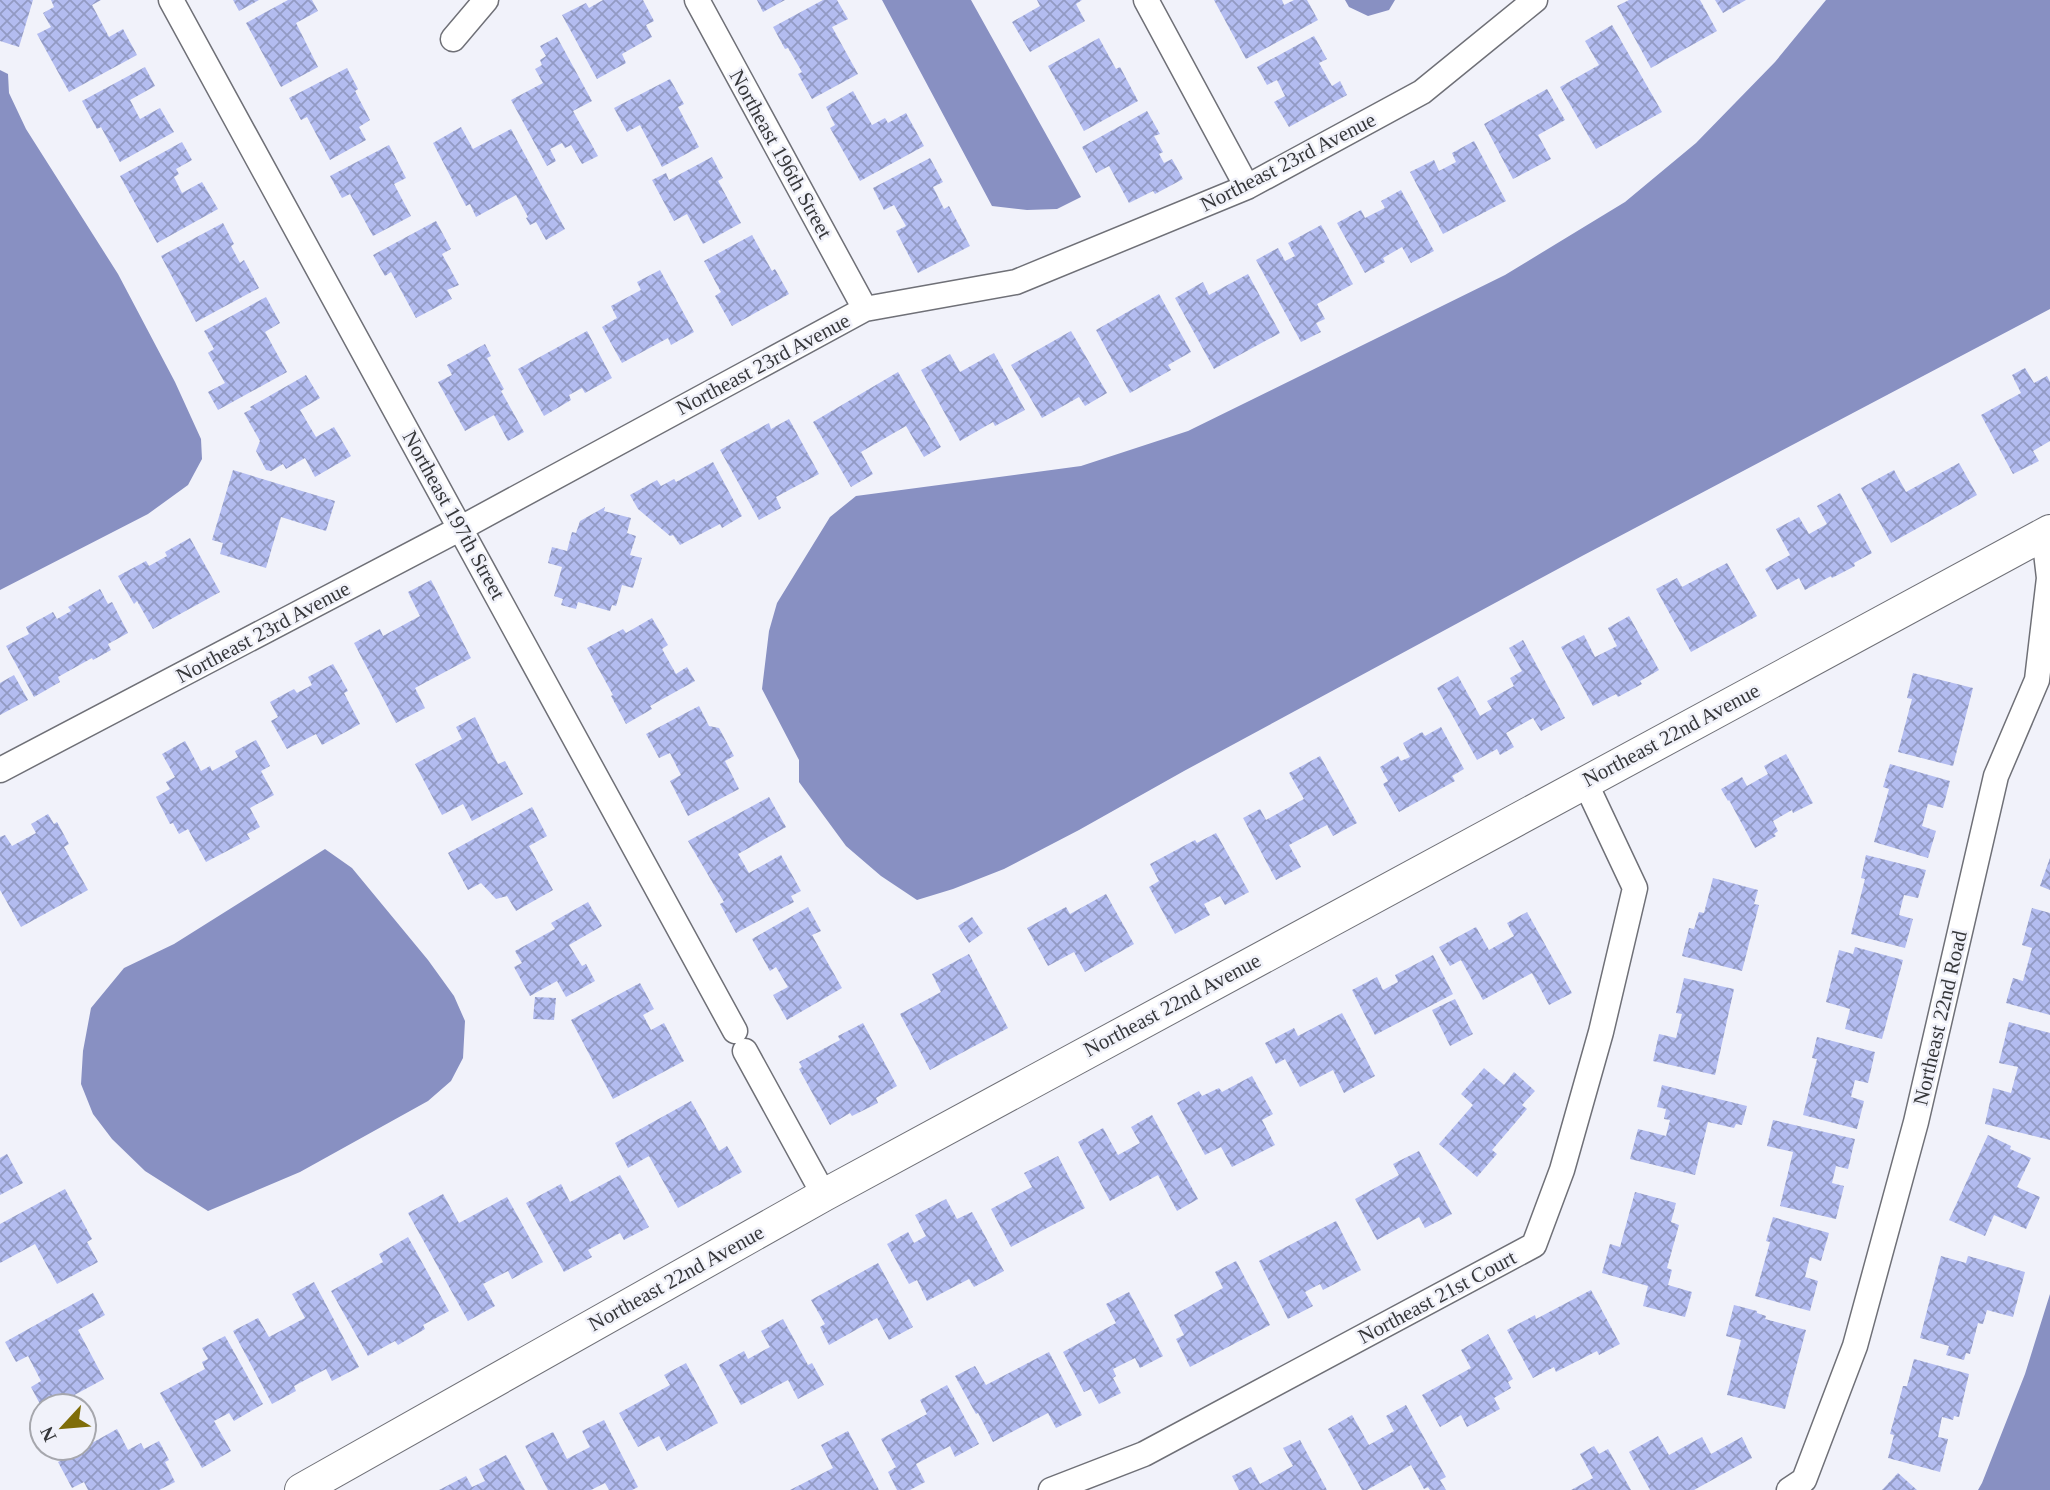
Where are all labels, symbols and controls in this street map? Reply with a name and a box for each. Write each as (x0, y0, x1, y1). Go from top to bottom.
street label: Northeast 196th Street (725, 66, 837, 243)
street label: Northeast 23rd Avenue (1196, 107, 1380, 217)
street label: Northeast 23rd Avenue (672, 308, 854, 420)
street label: Northeast 197th Street (398, 427, 510, 604)
street label: Northeast 23rd Avenue (172, 576, 354, 688)
street label: Northeast 22nd Avenue (1579, 678, 1763, 792)
street label: Northeast 22nd Road (1908, 928, 1972, 1108)
street label: Northeast 22nd Avenue (1080, 948, 1264, 1062)
street label: Northeast 22nd Avenue (584, 1220, 768, 1336)
street label: Northeast 21st Court (1354, 1245, 1520, 1349)
north arrow (28, 1392, 98, 1462)
text: N (36, 1423, 61, 1445)

